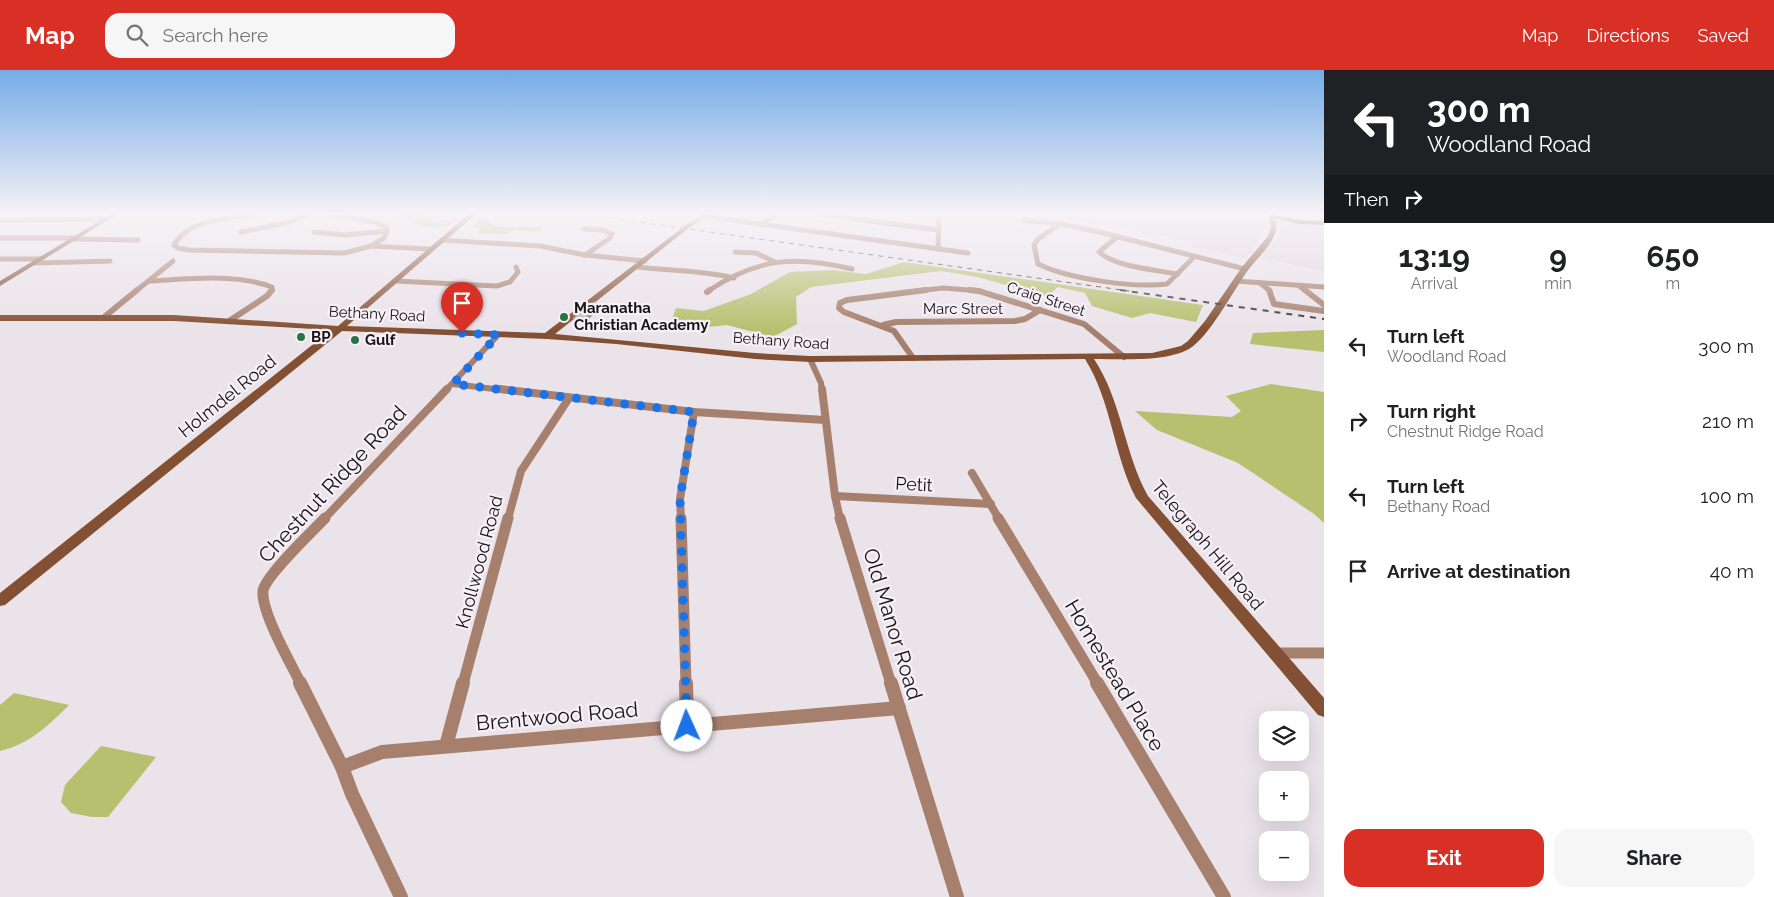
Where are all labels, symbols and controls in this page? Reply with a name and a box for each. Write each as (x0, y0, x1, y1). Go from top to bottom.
search box (105, 13, 455, 58)
text: Map (25, 21, 75, 50)
icon: search (123, 21, 151, 49)
text: Search here (163, 24, 268, 46)
text: Map (1522, 25, 1558, 46)
text: Directions (1586, 25, 1670, 46)
text: Saved (1698, 25, 1749, 46)
text: 300 m (1427, 89, 1531, 130)
icon: left (1344, 90, 1409, 155)
text: Woodland Road (1427, 131, 1591, 157)
icon: right (1399, 185, 1427, 213)
text: Then (1344, 188, 1389, 210)
text: 13:19 (1398, 239, 1470, 274)
text: 9 (1549, 239, 1567, 274)
text: 650 (1646, 239, 1700, 274)
text: Arrival (1411, 274, 1458, 293)
text: min (1544, 274, 1572, 293)
text: m (1666, 274, 1680, 293)
street label: Craig Street (1004, 278, 1088, 320)
pin (441, 282, 483, 333)
icon: arrive (448, 289, 476, 317)
place label: Maranatha Christian Academy (574, 299, 709, 334)
street label: Marc Street (923, 300, 1003, 318)
street label: Bethany Road (328, 302, 426, 326)
marker: Maranatha Christian Academy (558, 311, 570, 323)
text: Turn left (1387, 325, 1464, 347)
place label: BP (311, 328, 331, 346)
street label: Bethany Road (732, 329, 830, 353)
marker: BP (295, 331, 307, 343)
place label: Gulf (365, 331, 396, 349)
icon: left (1344, 332, 1372, 360)
marker: Gulf (349, 334, 361, 346)
text: 300 m (1698, 335, 1754, 357)
text: Woodland Road (1387, 347, 1506, 366)
street label: Holmdel Road (174, 350, 280, 442)
street label: Chestnut Ridge Road (253, 400, 411, 568)
text: Turn right (1387, 400, 1476, 422)
icon: right (1344, 407, 1372, 435)
text: 210 m (1702, 410, 1754, 432)
text: Chestnut Ridge Road (1387, 422, 1544, 441)
street label: Petit (895, 473, 933, 495)
text: Turn left (1387, 475, 1464, 497)
street label: Telegraph Hill Road (1148, 476, 1268, 614)
icon: left (1344, 482, 1372, 510)
text: 100 m (1700, 485, 1754, 507)
street label: Knollwood Road (451, 493, 507, 631)
text: Bethany Road (1387, 497, 1490, 516)
street label: Old Manor Road (858, 545, 928, 703)
icon: arrive (1344, 557, 1372, 585)
text: Arrive at destination (1387, 560, 1571, 582)
text: 40 m (1710, 560, 1754, 582)
street label: Homestead Place (1060, 595, 1170, 755)
street label: Brentwood Road (475, 696, 639, 736)
position arrow (660, 699, 712, 751)
map controls (1259, 711, 1309, 881)
button: layers (1259, 711, 1309, 761)
button: + (1259, 771, 1309, 821)
button: Exit (1344, 829, 1544, 887)
button: Share (1554, 829, 1754, 887)
button: − (1259, 831, 1309, 881)

